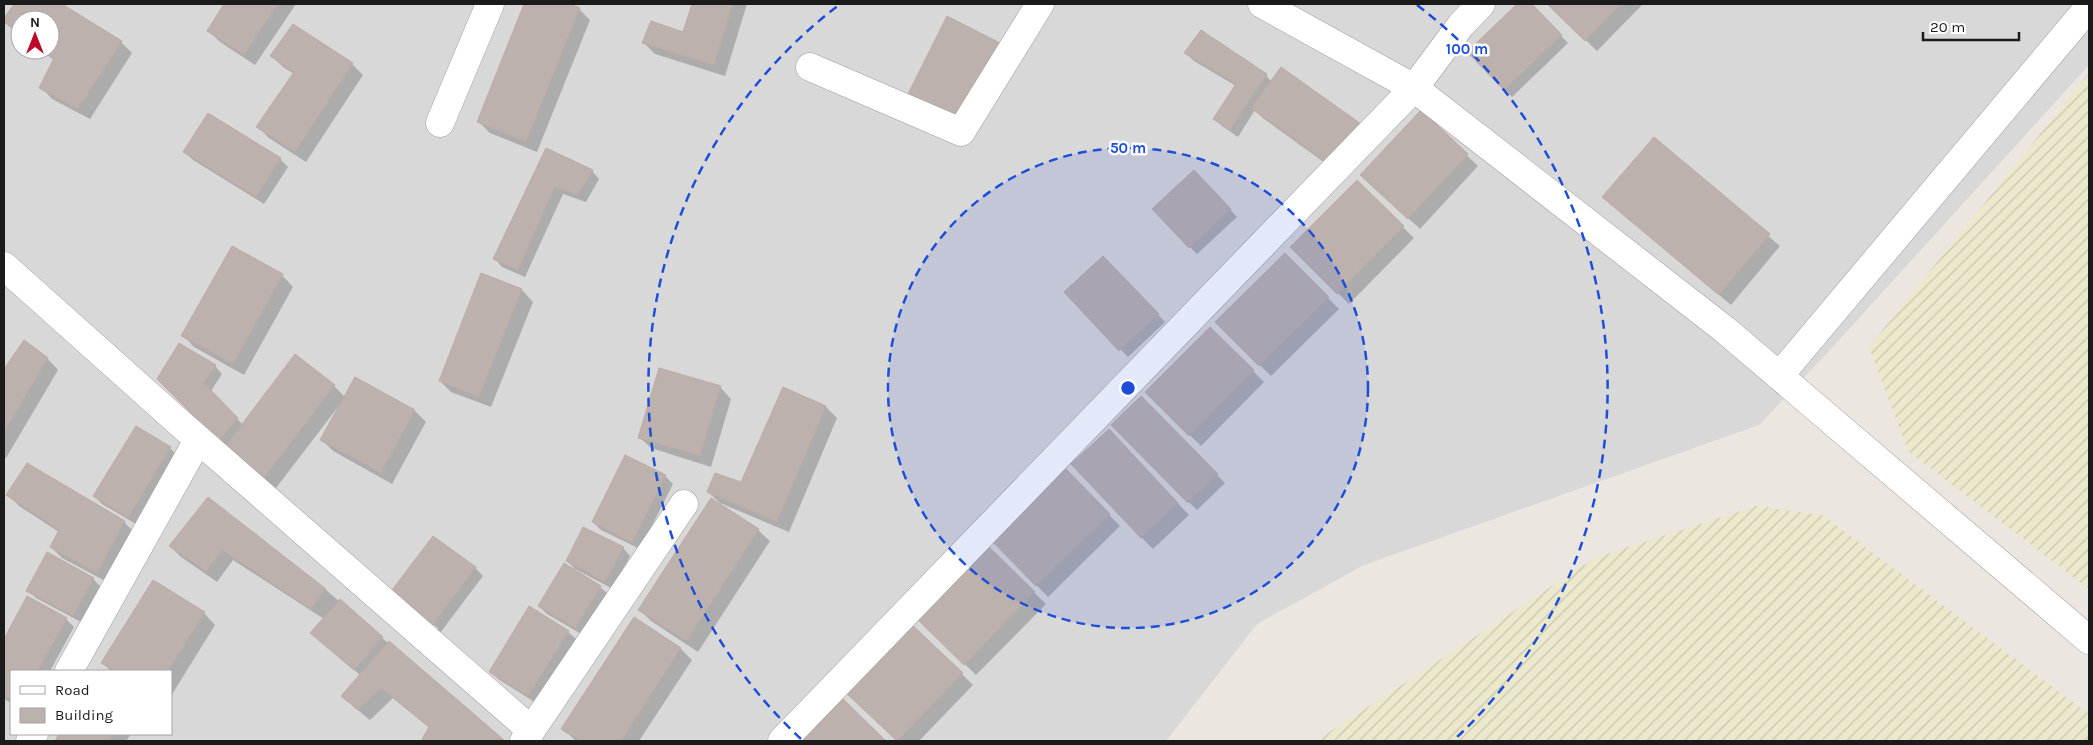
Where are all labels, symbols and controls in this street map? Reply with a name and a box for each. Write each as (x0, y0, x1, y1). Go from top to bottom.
north arrow (10, 10, 60, 60)
scale bar (1923, 10, 2019, 42)
text: N (30, 14, 40, 31)
text: 20 m (1930, 18, 1965, 36)
text: 100 m (1446, 40, 1488, 58)
text: 50 m (1110, 139, 1146, 157)
centre of rings (1119, 379, 1137, 397)
legend (10, 670, 172, 735)
text: Road (55, 681, 90, 699)
text: Building (55, 706, 113, 724)

